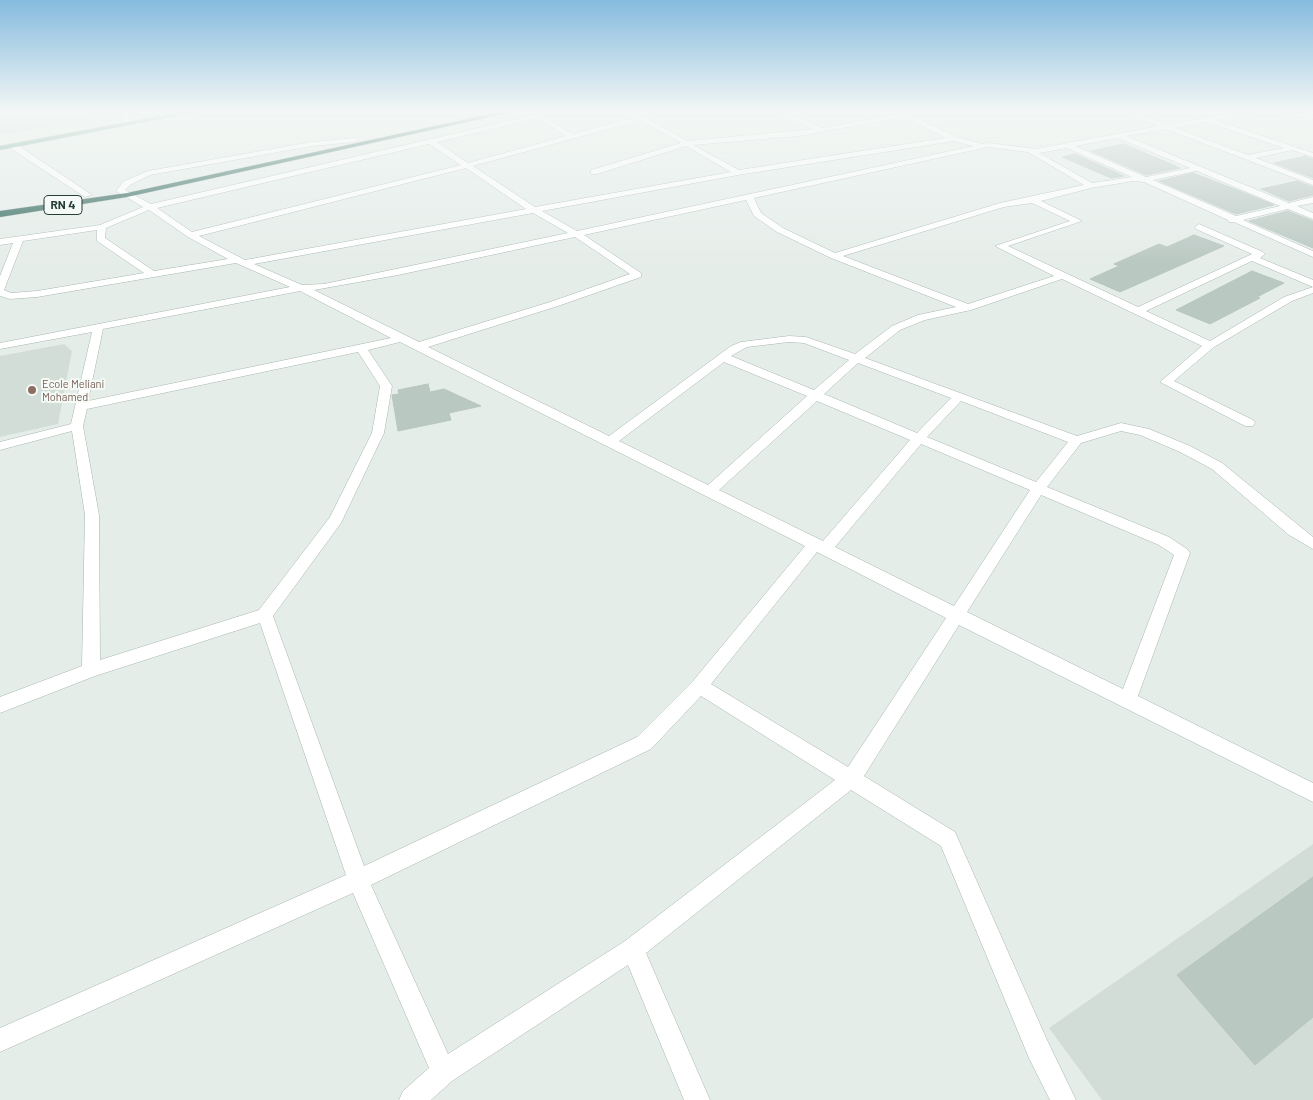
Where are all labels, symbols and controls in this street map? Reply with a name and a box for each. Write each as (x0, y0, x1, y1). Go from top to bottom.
road number: RN 4 (44, 196, 82, 214)
place label: Ecole Meliani Mohamed (42, 377, 104, 403)
marker: Ecole Meliani Mohamed (26, 384, 38, 396)

